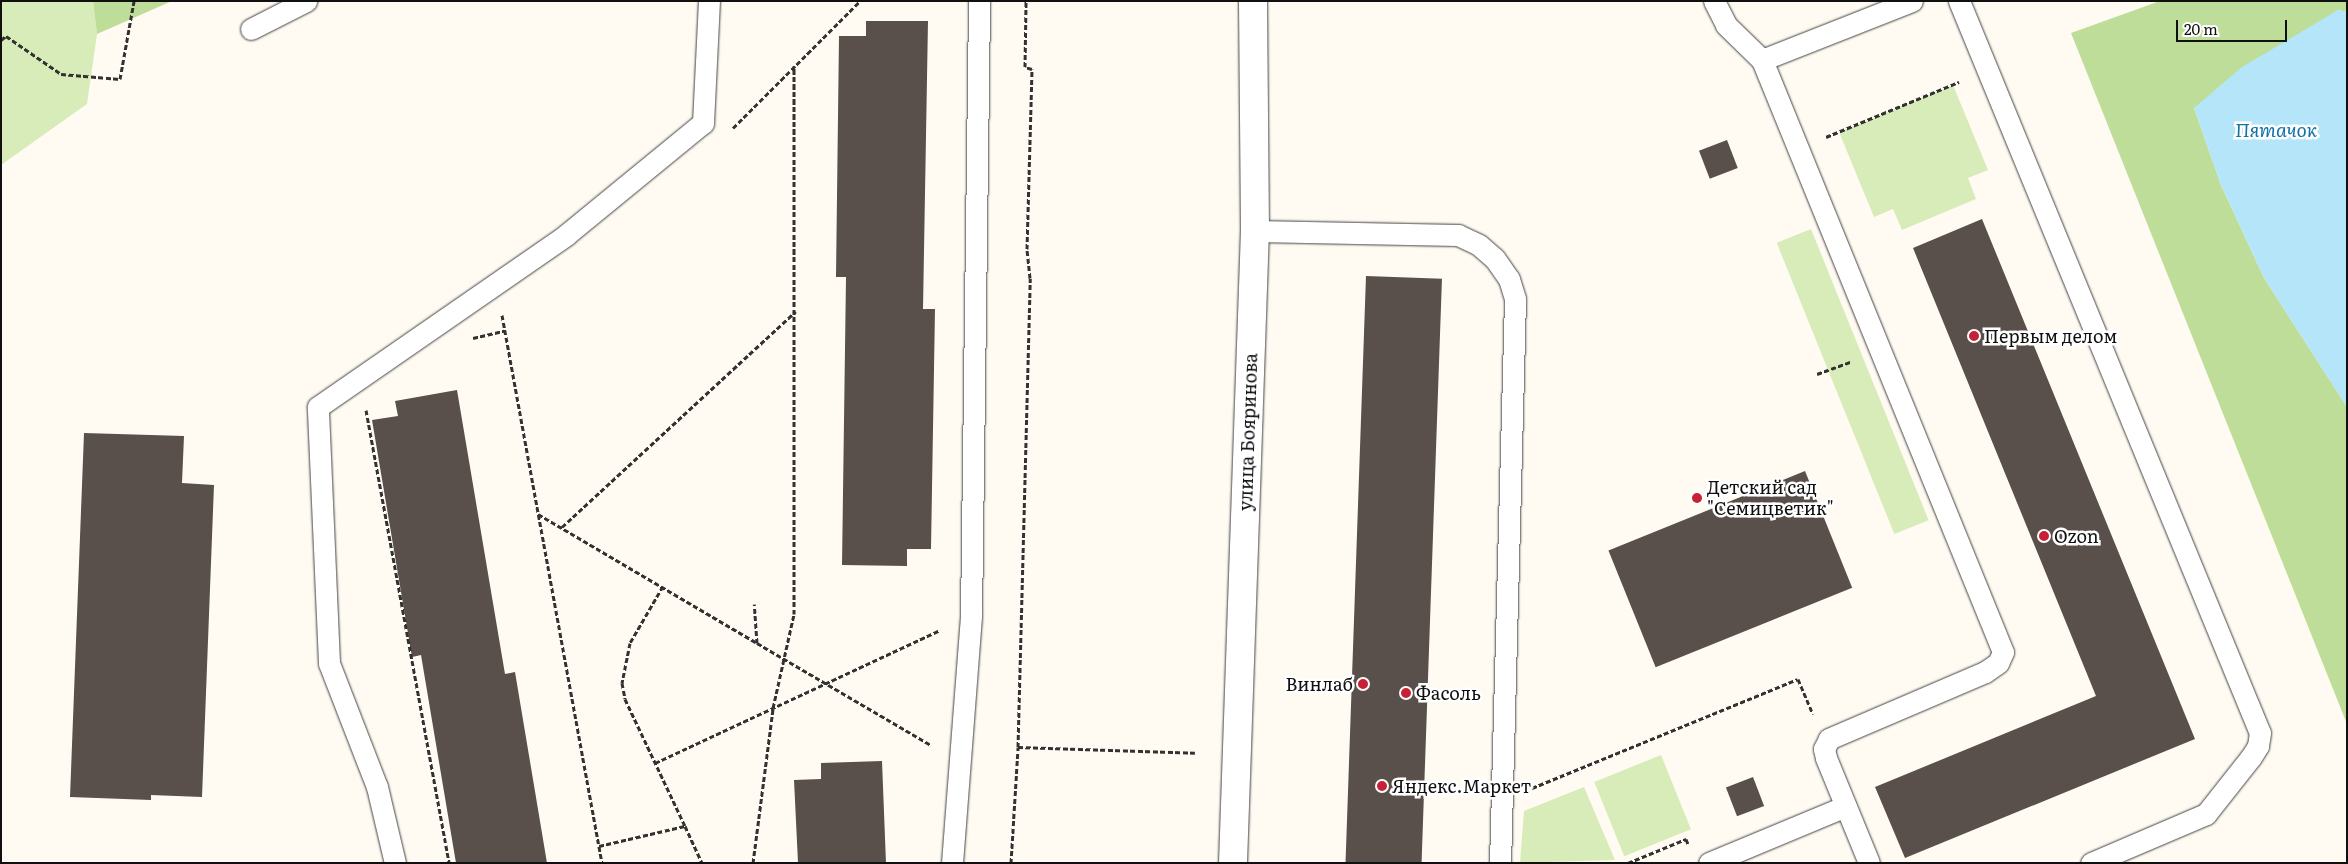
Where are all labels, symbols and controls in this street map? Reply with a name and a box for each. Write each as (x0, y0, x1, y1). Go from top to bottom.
scale bar (2178, 10, 2289, 42)
text: 20 m (2184, 17, 2218, 40)
water label: Пятачок (2235, 119, 2317, 141)
place label: Первым делом (1984, 325, 2117, 347)
marker: Первым делом (1968, 330, 1980, 342)
street label: улица Бояринова (1234, 353, 1262, 511)
place label: Детский сад "Семицветик" (1707, 477, 1834, 520)
marker: Детский сад "Семицветик" (1691, 492, 1703, 504)
place label: Ozon (2054, 525, 2099, 547)
marker: Ozon (2038, 530, 2050, 542)
place label: Винлаб (1285, 673, 1353, 695)
marker: Винлаб (1357, 678, 1369, 690)
place label: Фасоль (1416, 682, 1481, 704)
marker: Фасоль (1400, 687, 1412, 699)
place label: Яндекс.Маркет (1392, 775, 1531, 797)
marker: Яндекс.Маркет (1376, 780, 1388, 792)

